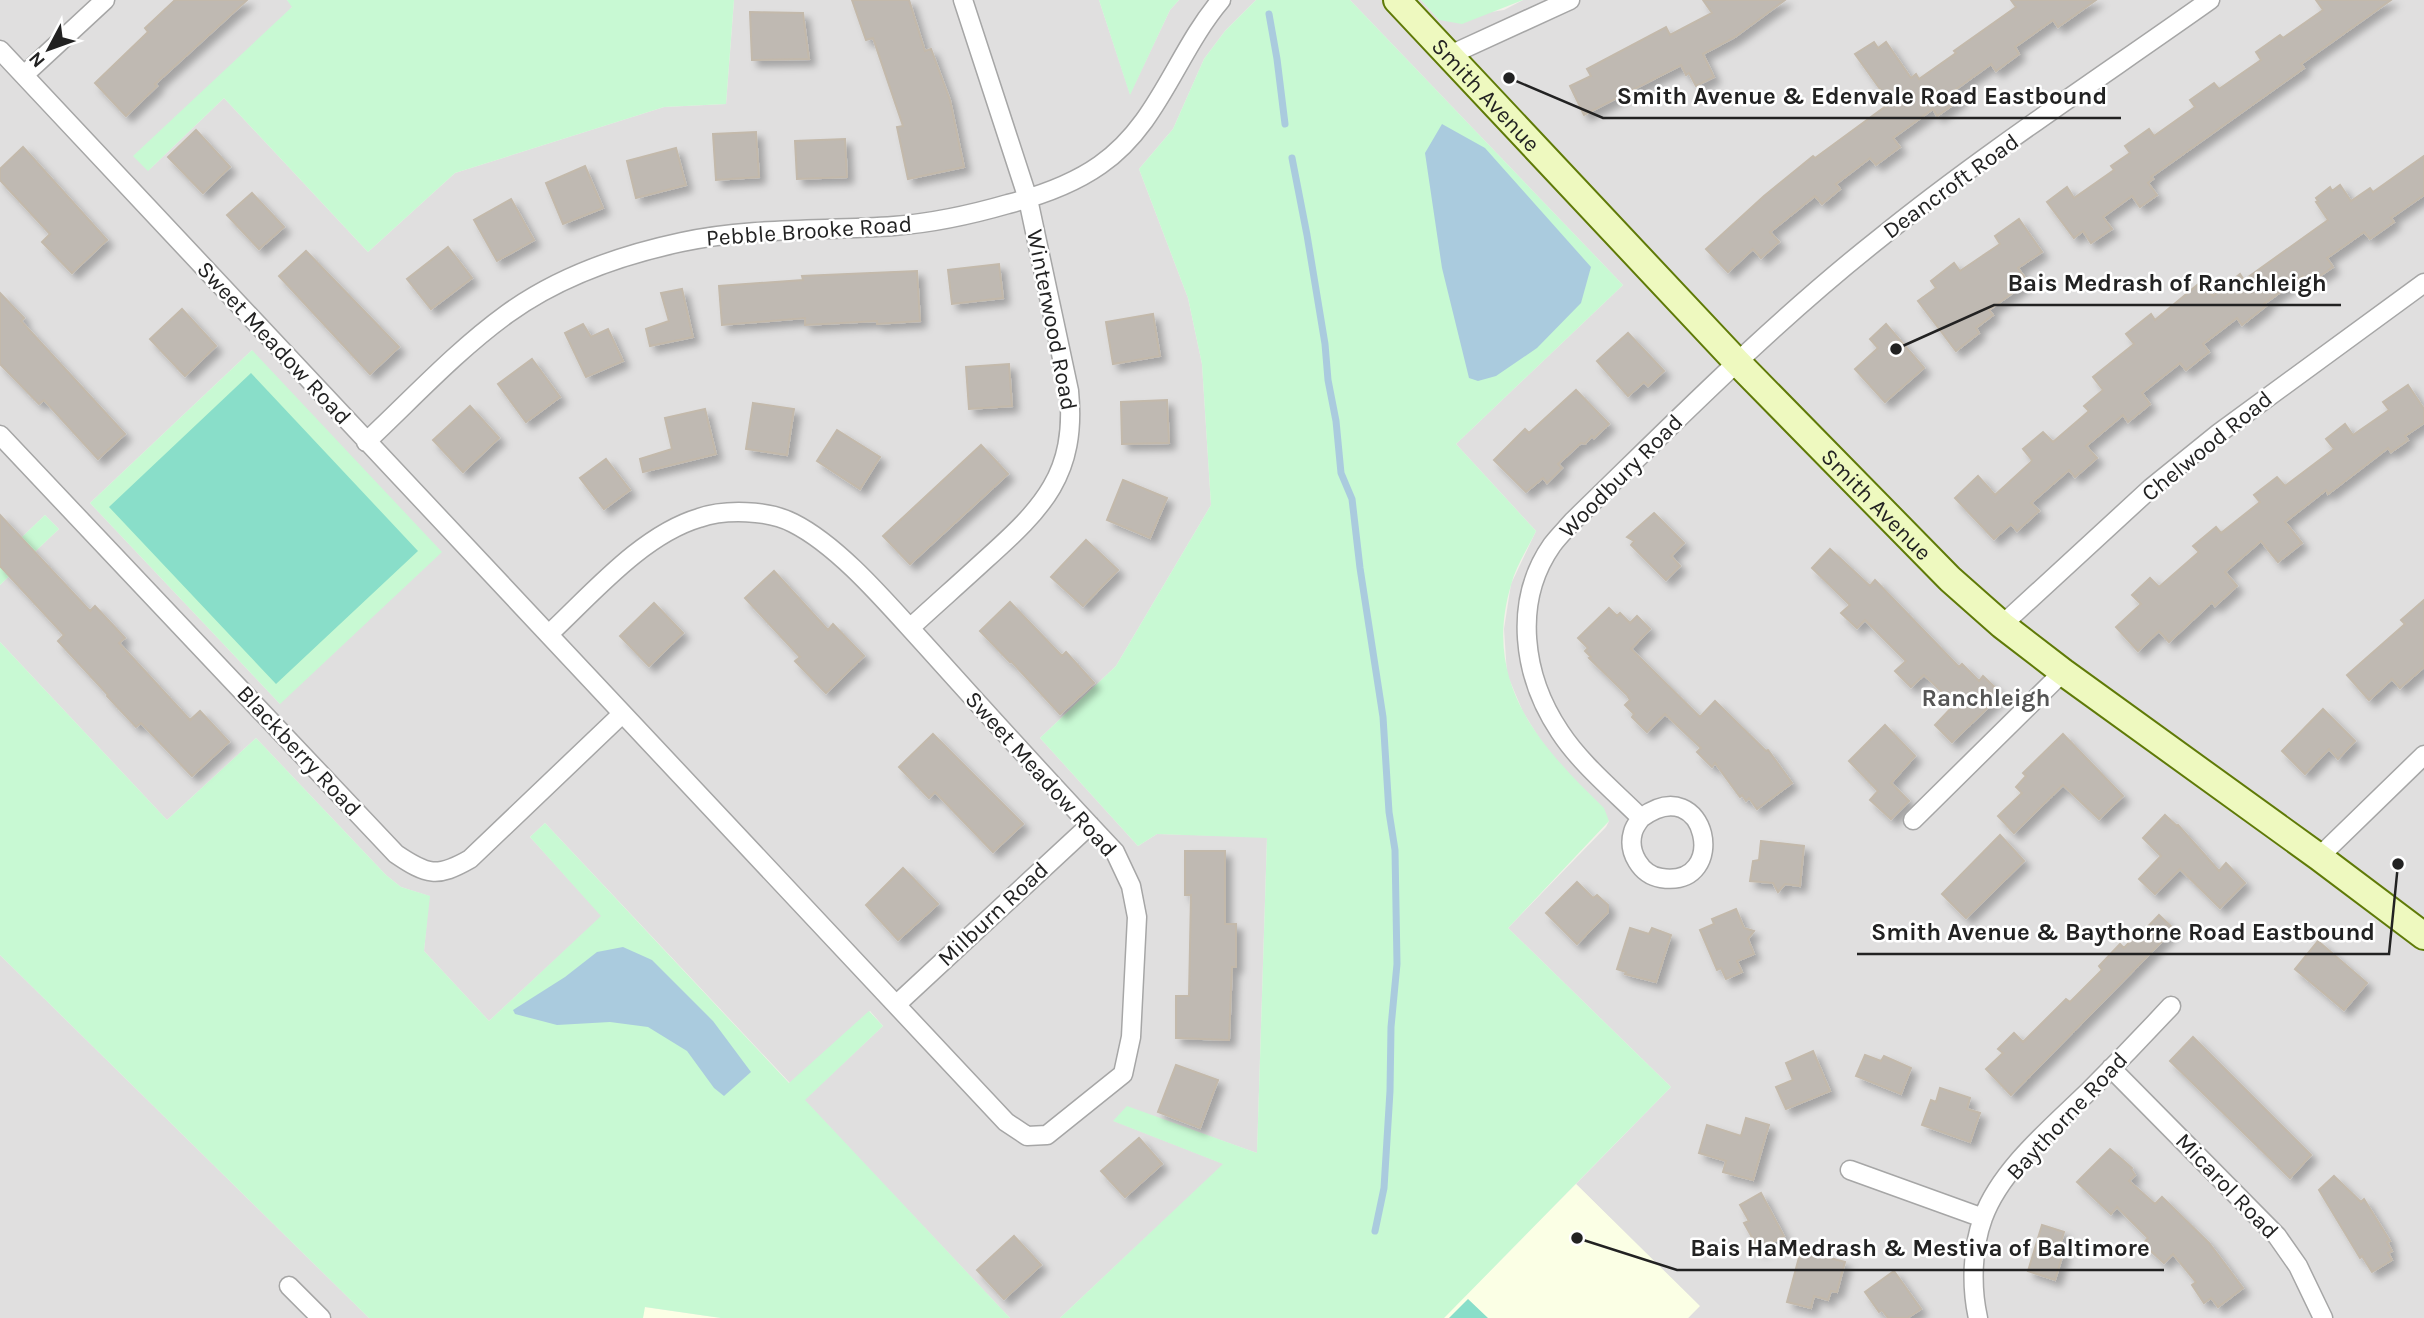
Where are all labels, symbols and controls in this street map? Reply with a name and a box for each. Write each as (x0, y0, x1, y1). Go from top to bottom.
north arrow (14, 14, 84, 84)
street label: Smith Avenue (1426, 32, 1546, 157)
text: N (24, 47, 50, 72)
callout: Smith Avenue & Edenvale Road Eastbound (1603, 73, 2121, 118)
text: Smith Avenue & Edenvale Road Eastbound (1617, 82, 2107, 110)
street label: Deancroft Road (1878, 128, 2024, 244)
street label: Pebble Brooke Road (705, 210, 913, 252)
street label: Winterwood Road (1021, 227, 1083, 413)
street label: Sweet Meadow Road (191, 256, 357, 430)
callout: Bais Medrash of Ranchleigh (1994, 260, 2341, 305)
text: Bais Medrash of Ranchleigh (2007, 269, 2327, 297)
street label: Chelwood Road (2136, 385, 2278, 507)
street label: Woodbury Road (1554, 409, 1688, 543)
street label: Smith Avenue (1816, 443, 1937, 566)
street label: Blackberry Road (231, 680, 367, 822)
district label: Ranchleigh (1922, 684, 2050, 712)
street label: Sweet Meadow Road (960, 686, 1122, 862)
street label: Milburn Road (932, 856, 1054, 972)
callout: Smith Avenue & Baythorne Road Eastbound (1857, 909, 2389, 954)
text: Smith Avenue & Baythorne Road Eastbound (1871, 918, 2375, 946)
street label: Baythorne Road (2001, 1046, 2133, 1186)
street label: Micarol Road (2170, 1127, 2284, 1245)
callout: Bais HaMedrash & Mestiva of Baltimore (1677, 1225, 2164, 1270)
text: Bais HaMedrash & Mestiva of Baltimore (1690, 1234, 2150, 1262)

